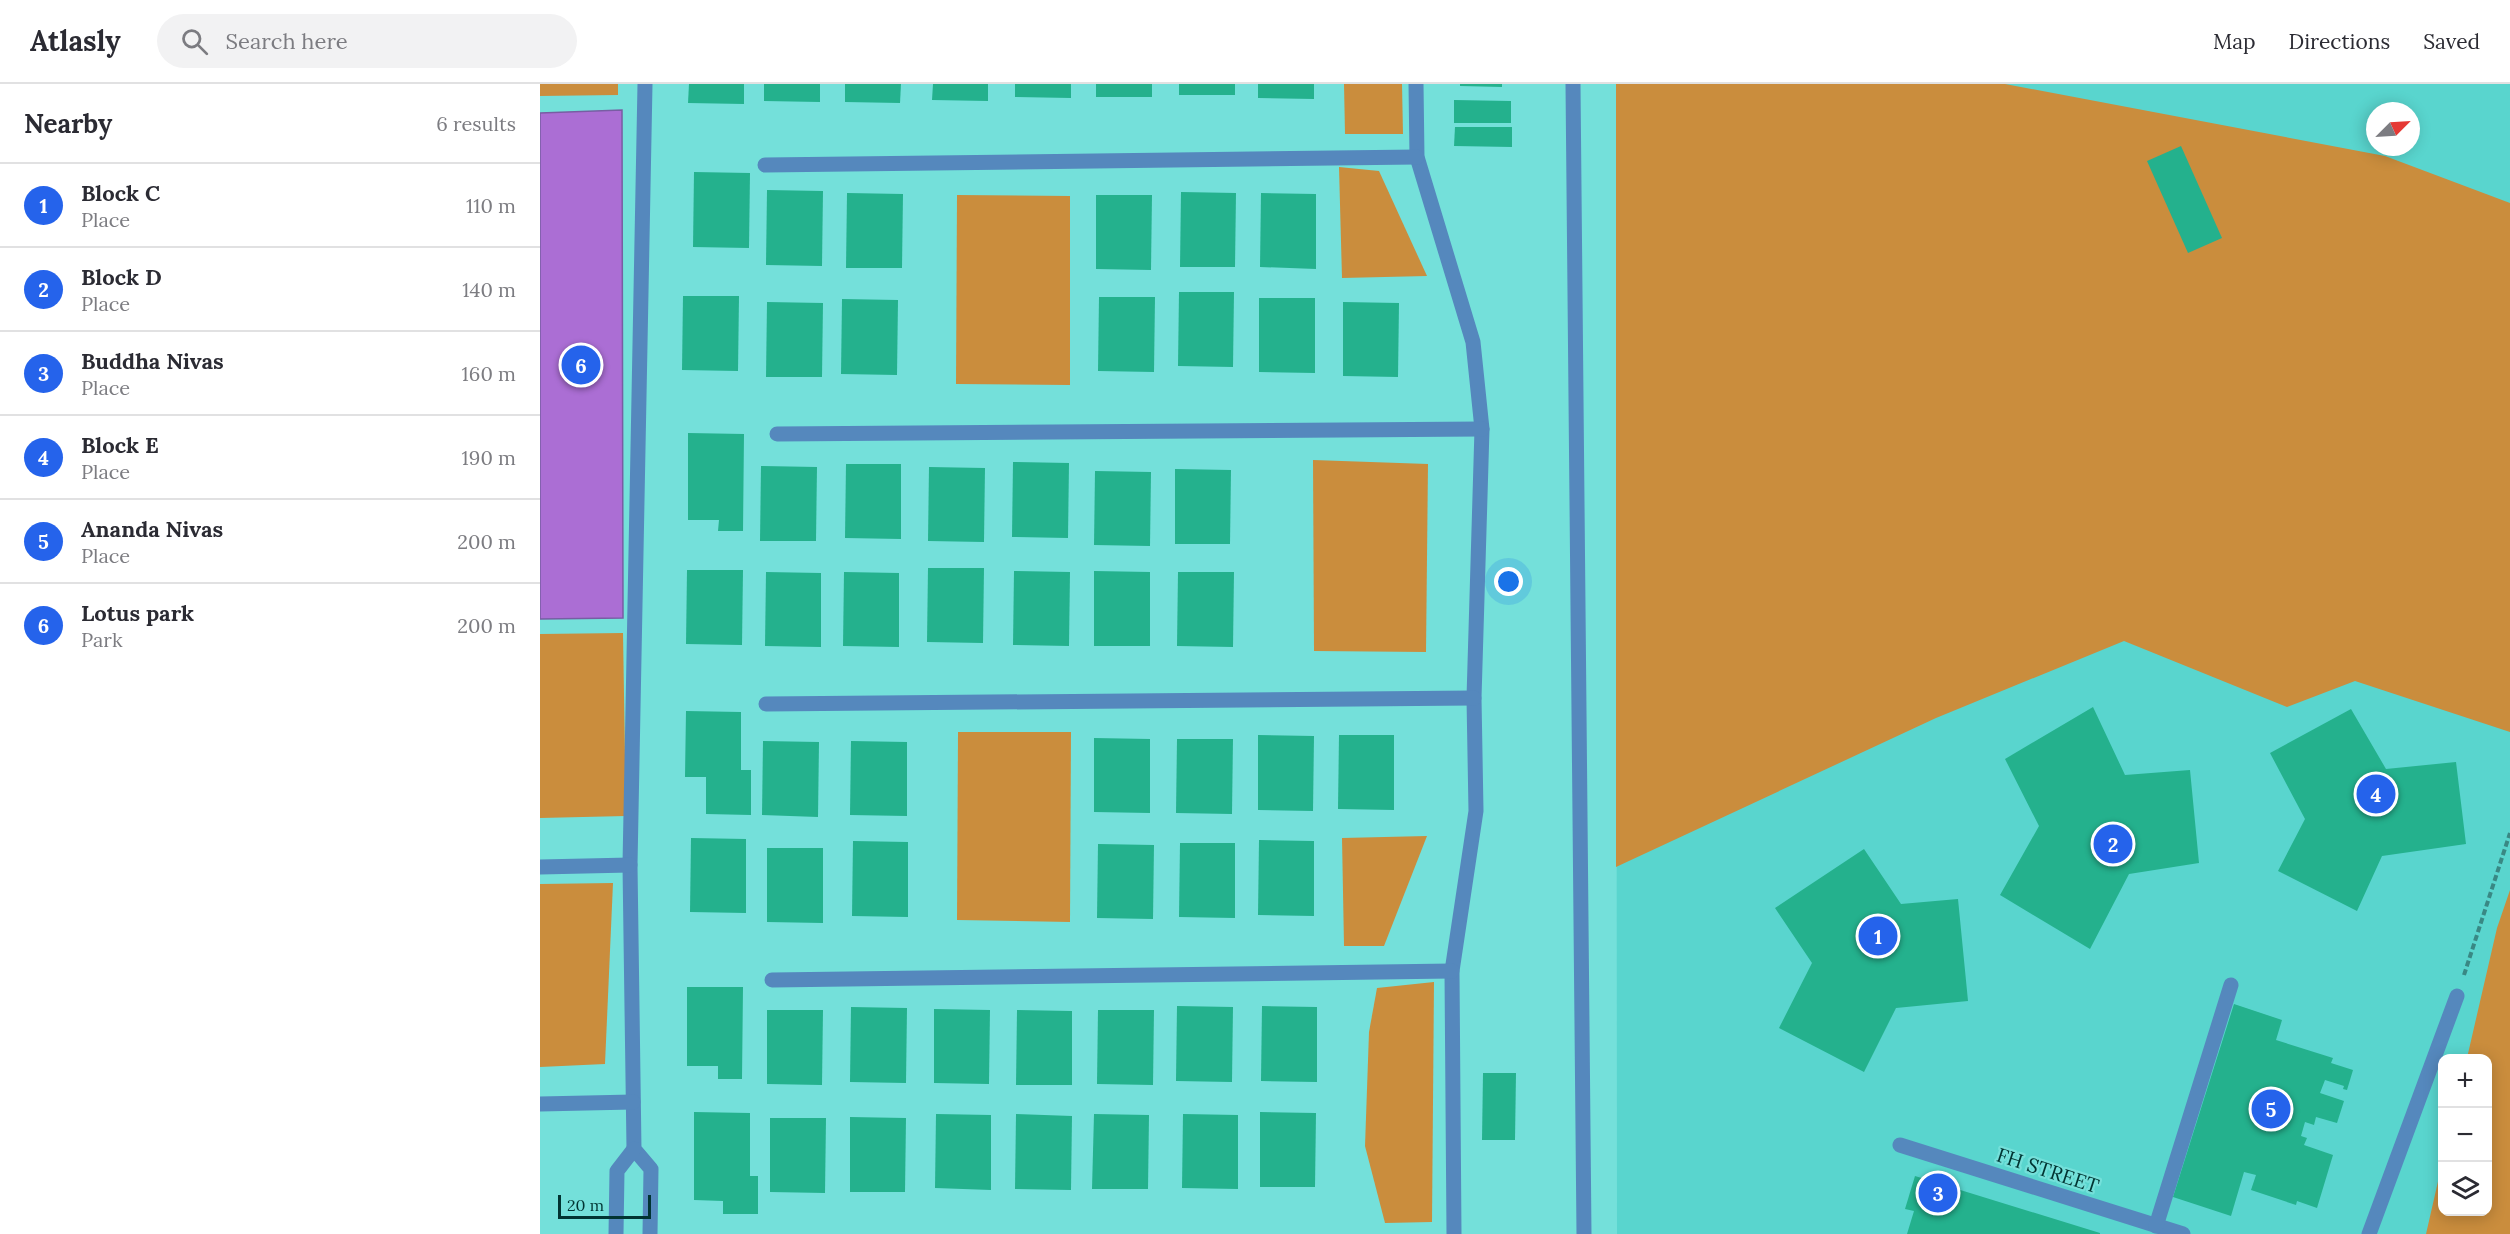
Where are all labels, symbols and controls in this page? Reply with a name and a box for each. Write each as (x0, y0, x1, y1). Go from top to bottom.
search box (157, 14, 577, 68)
text: Atlasly (30, 23, 121, 59)
icon: search (178, 25, 211, 58)
text: Search here (226, 27, 348, 55)
text: Map (2213, 28, 2256, 55)
text: Directions (2289, 28, 2390, 55)
text: Saved (2423, 28, 2480, 55)
north arrow (2366, 102, 2420, 156)
text: Nearby (24, 107, 112, 140)
text: 6 results (436, 111, 516, 136)
text: Block C (81, 179, 160, 207)
text: 1 (39, 193, 48, 218)
text: 110 m (466, 193, 516, 218)
text: Place (81, 207, 130, 232)
text: Block D (81, 263, 162, 291)
text: 2 (38, 277, 49, 302)
text: 140 m (462, 277, 516, 302)
text: Place (81, 291, 130, 316)
pin: 6 (562, 342, 600, 388)
text: Buddha Nivas (81, 347, 224, 375)
text: 3 (38, 361, 49, 386)
text: 160 m (462, 361, 516, 386)
text: Place (81, 375, 130, 400)
text: Block E (81, 431, 159, 459)
text: 4 (38, 445, 49, 470)
text: 190 m (462, 445, 516, 470)
text: Place (81, 459, 130, 484)
text: Ananda Nivas (81, 515, 223, 543)
text: 5 (38, 529, 49, 554)
text: 200 m (457, 529, 516, 554)
text: Place (81, 543, 130, 568)
your location (1494, 567, 1523, 596)
text: Lotus park (81, 599, 194, 627)
text: 6 (38, 613, 49, 638)
text: 200 m (457, 613, 516, 638)
text: Park (81, 627, 123, 652)
pin: 4 (2356, 772, 2396, 816)
pin: 2 (2094, 822, 2132, 867)
pin: 1 (1858, 914, 1898, 958)
map controls (2438, 1054, 2492, 1216)
button: + (2438, 1054, 2492, 1108)
pin: 5 (2252, 1086, 2290, 1132)
button: − (2438, 1108, 2492, 1162)
street label: FH STREET (1994, 1142, 2103, 1198)
button: layers (2438, 1162, 2492, 1216)
pin: 3 (1918, 1170, 1958, 1216)
scale bar (558, 1192, 651, 1220)
text: 20 m (567, 1195, 604, 1215)

